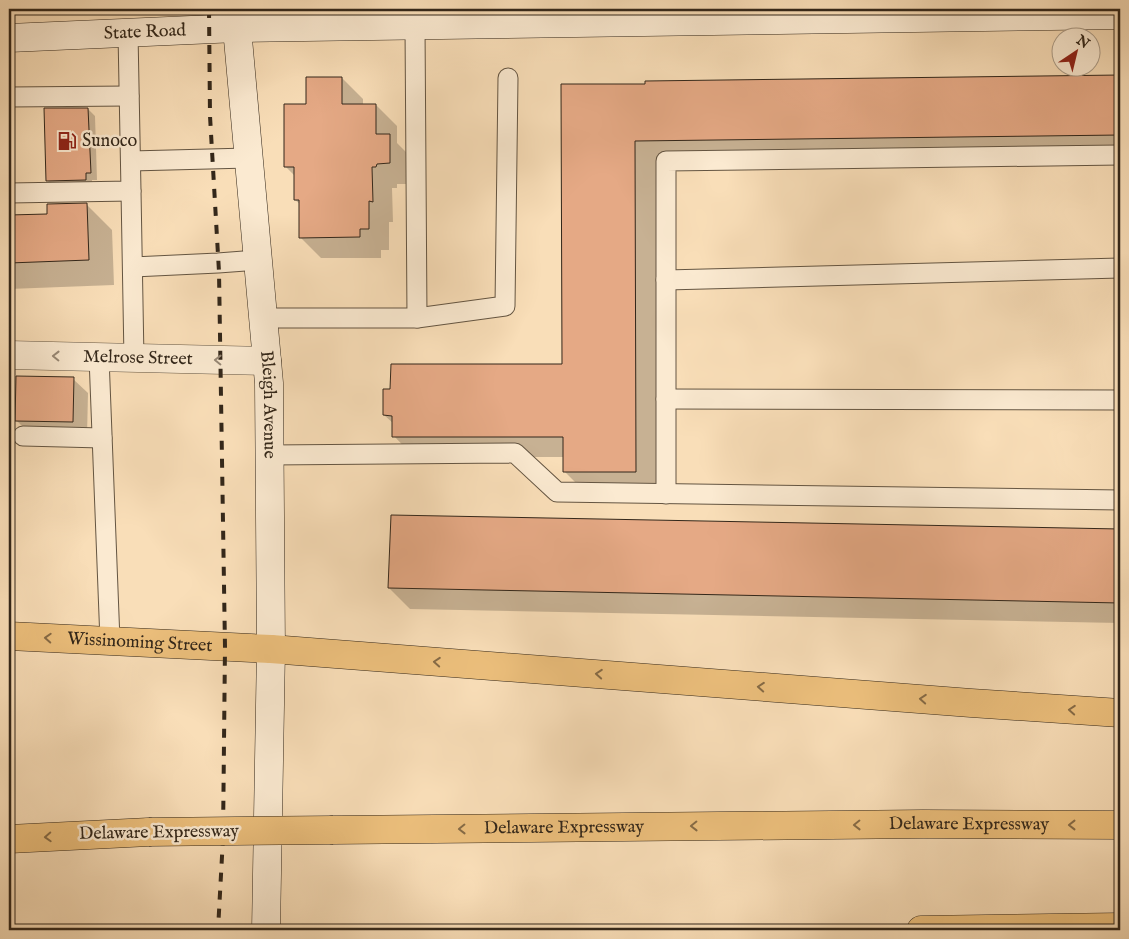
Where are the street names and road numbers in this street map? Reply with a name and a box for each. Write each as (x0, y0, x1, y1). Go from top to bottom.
street label: State Road (103, 19, 187, 45)
street label: Melrose Street (83, 345, 193, 371)
street label: Bleigh Avenue (255, 350, 281, 459)
street label: Wissinoming Street (67, 627, 213, 658)
street label: Delaware Expressway (889, 812, 1049, 836)
street label: Delaware Expressway (484, 815, 644, 840)
street label: Delaware Expressway (79, 820, 239, 846)

